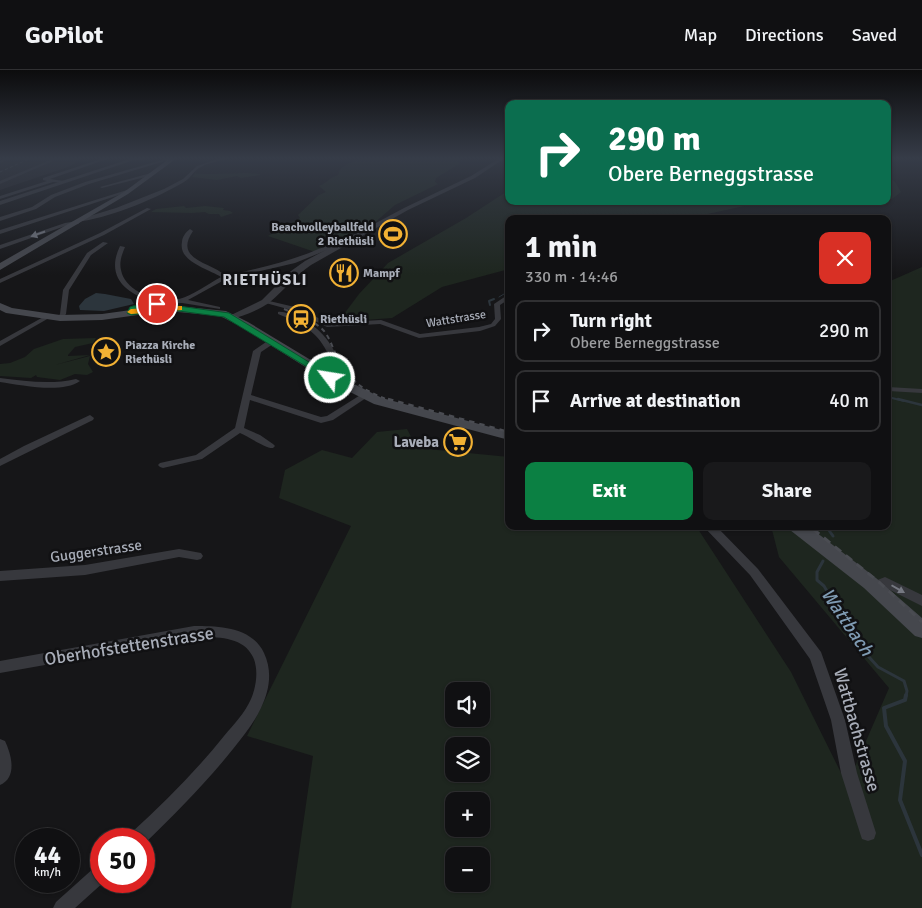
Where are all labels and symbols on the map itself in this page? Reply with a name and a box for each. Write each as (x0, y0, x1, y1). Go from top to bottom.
sports icon: Beachvolleyballfeld 2 Riethüsli (378, 219, 408, 249)
place label: Beachvolleyballfeld 2 Riethüsli (271, 220, 375, 249)
one-way arrow (30, 230, 45, 238)
restaurant icon: Mampf (329, 258, 359, 288)
place label: Mampf (363, 266, 400, 281)
district label: RIETHÜSLI (222, 270, 308, 290)
pin (136, 283, 178, 325)
station icon: Riethüsli (286, 304, 316, 334)
street label: Wattstrasse (425, 307, 487, 331)
place label: Riethüsli (320, 312, 367, 327)
place icon: Piazza Kirche Riethüsli (91, 337, 121, 367)
place label: Piazza Kirche Riethüsli (125, 338, 195, 367)
position arrow (303, 351, 355, 403)
supermarket icon: Laveba (443, 427, 473, 457)
place label: Laveba (393, 433, 439, 451)
street label: Guggerstrasse (49, 536, 143, 566)
water label: Wattbach (816, 583, 879, 661)
one-way arrow (891, 585, 905, 594)
street label: Oberhofstettenstrasse (43, 622, 215, 670)
street label: Wattbachstrasse (829, 666, 885, 794)
speed limit sign: 50 (90, 828, 155, 893)

